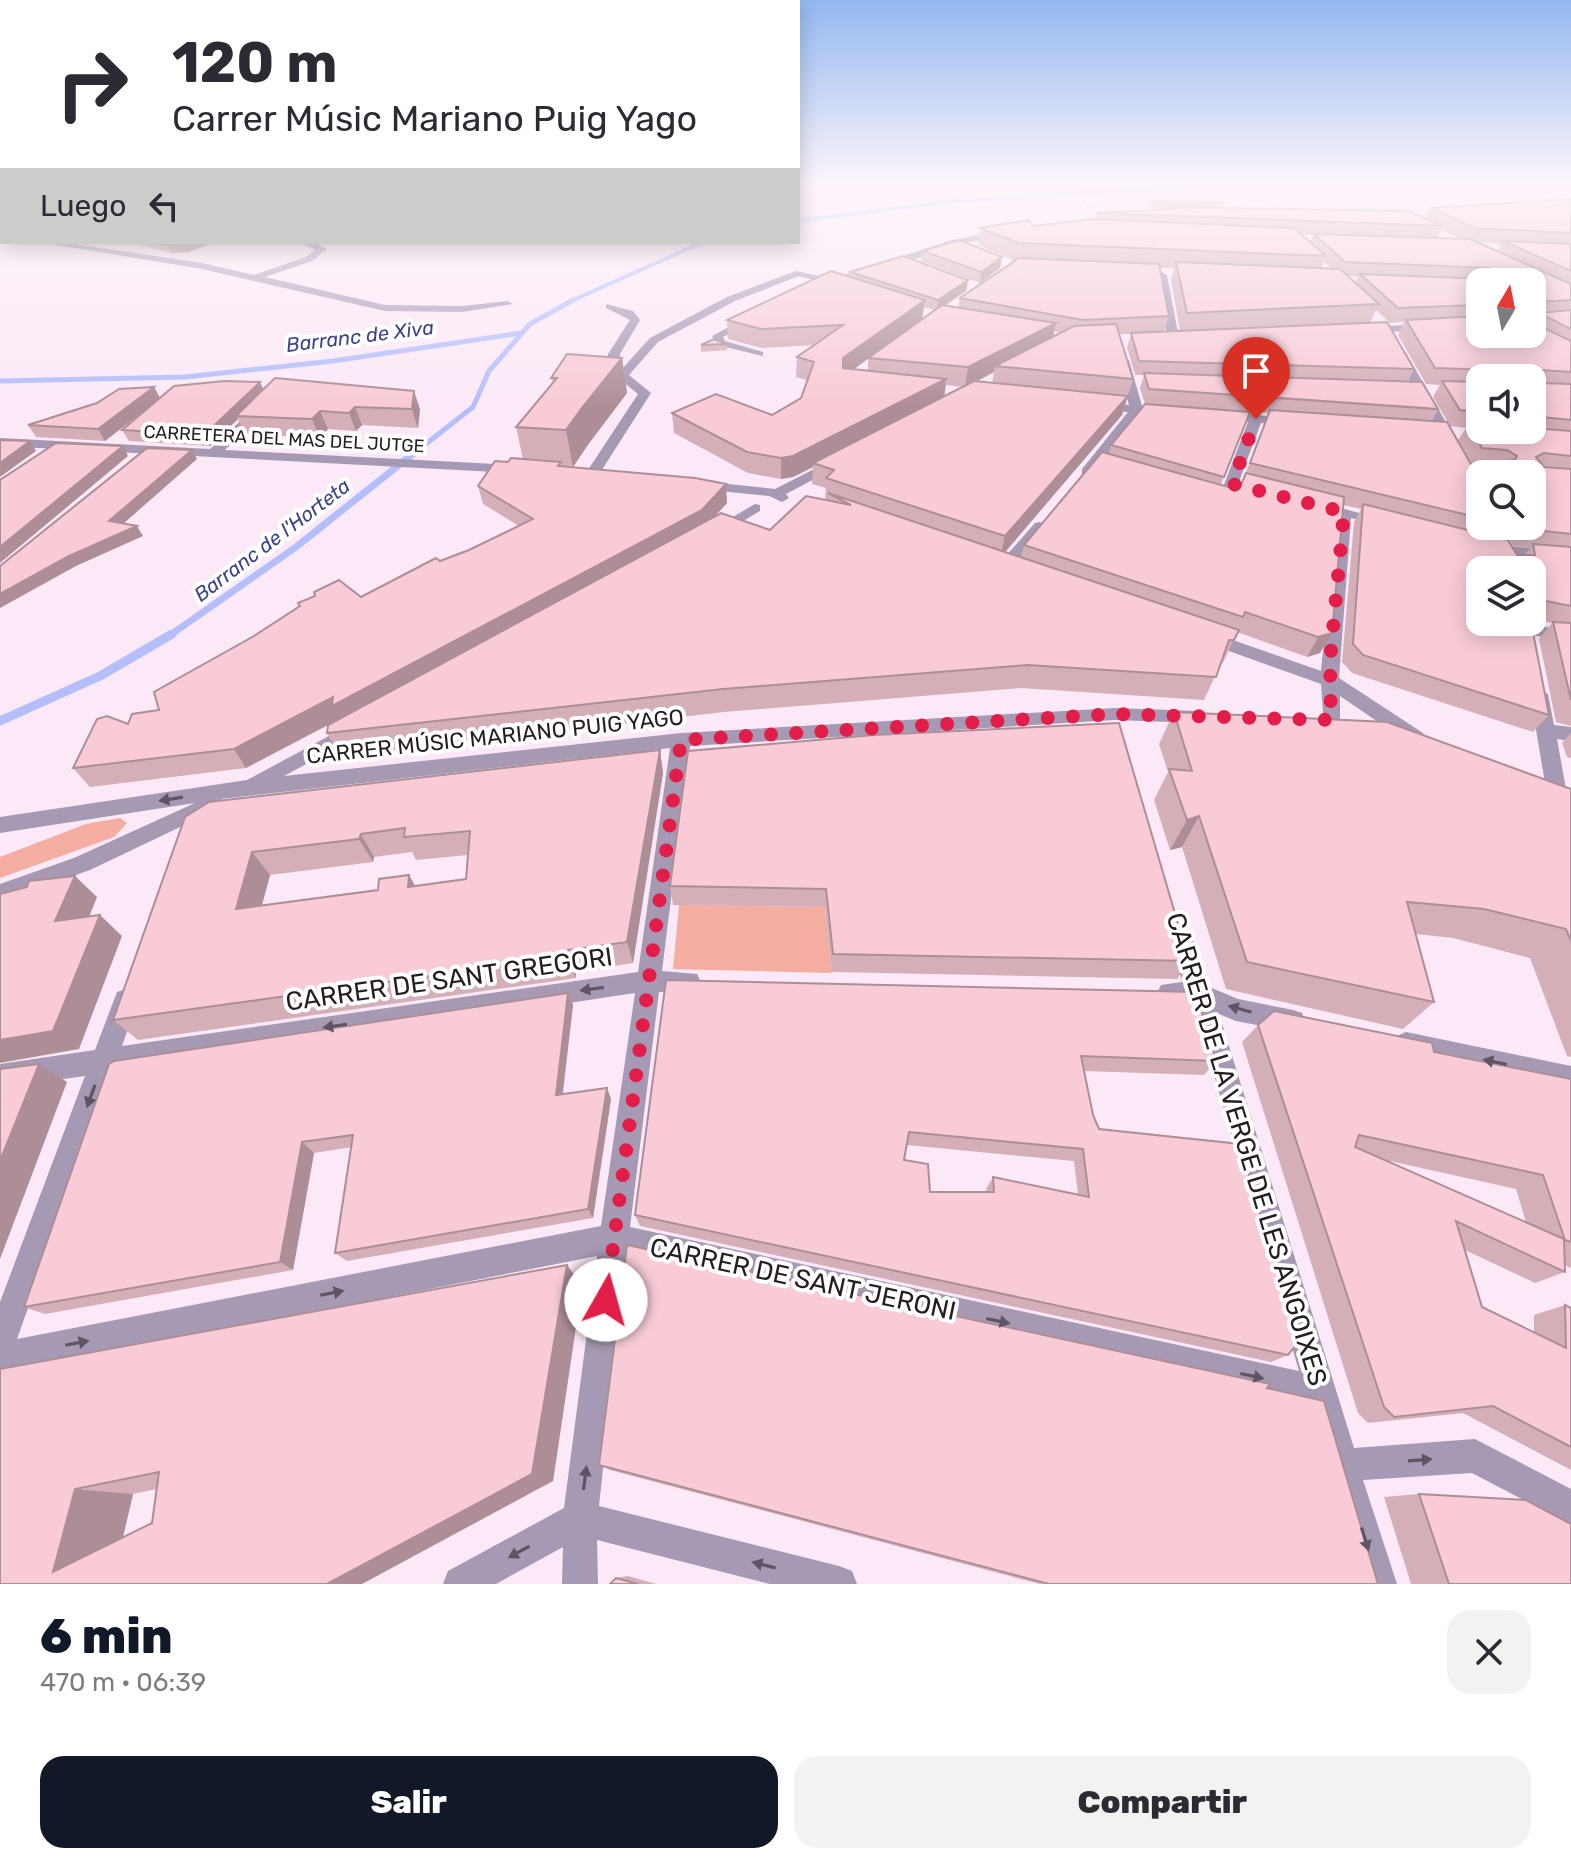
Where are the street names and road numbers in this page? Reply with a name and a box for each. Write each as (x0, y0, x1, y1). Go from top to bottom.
street label: CARRETERA DEL MAS DEL JUTGE (143, 421, 425, 457)
street label: CARRER MÚSIC MARIANO PUIG YAGO (305, 703, 685, 770)
street label: CARRER DE LA VERGE DE LES ANGOIXES (1160, 909, 1333, 1389)
street label: CARRER DE SANT GREGORI (284, 941, 614, 1018)
street label: CARRER DE SANT JERONI (647, 1232, 959, 1327)

